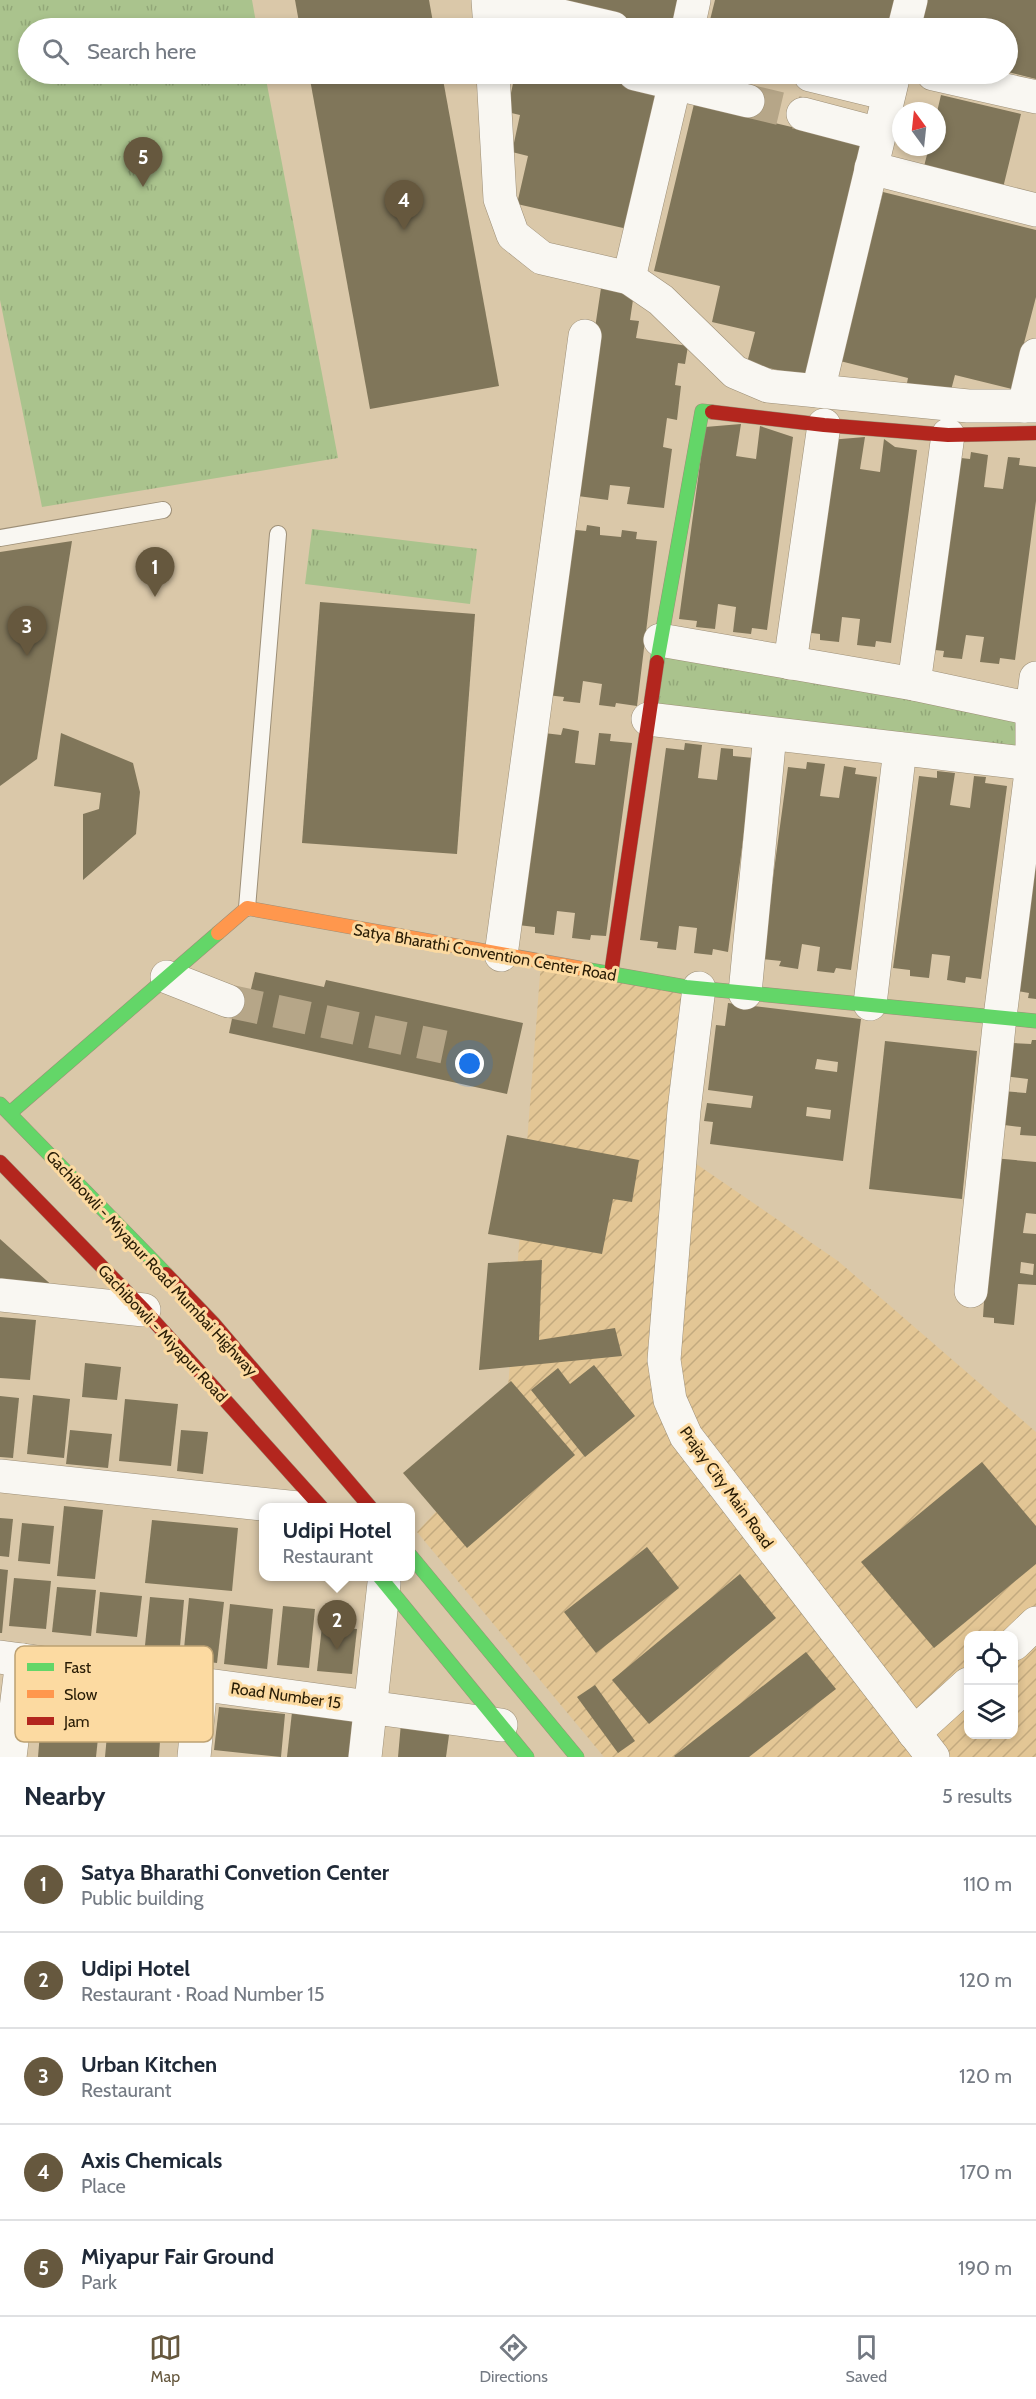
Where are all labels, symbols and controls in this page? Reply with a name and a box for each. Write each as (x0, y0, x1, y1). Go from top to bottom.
search box (18, 18, 1018, 84)
icon: search (39, 35, 72, 68)
text: Search here (87, 38, 196, 65)
north arrow (892, 102, 946, 156)
pin: 5 (124, 138, 162, 187)
pin: 4 (384, 180, 424, 230)
pin: 1 (136, 548, 174, 597)
pin: 3 (8, 606, 46, 656)
street label: Satya Bharathi Convention Center Road (352, 920, 618, 985)
your location (455, 1049, 484, 1078)
street label: Gachibowli - Miyapur Road Mumbai Highway (42, 1146, 262, 1380)
street label: Gachibowli - Miyapur Road (94, 1260, 232, 1406)
street label: Prajay City Main Road (676, 1423, 777, 1552)
popup (259, 1503, 415, 1581)
text: Udipi Hotel (282, 1517, 392, 1544)
text: Restaurant (282, 1544, 373, 1568)
pin: 2 (318, 1600, 356, 1650)
map controls (964, 1631, 1018, 1739)
button: locate (964, 1631, 1018, 1685)
legend (15, 1646, 213, 1742)
text: Fast (64, 1658, 92, 1677)
street label: Road Number 15 (229, 1678, 342, 1713)
text: Slow (64, 1685, 98, 1704)
button: layers (964, 1685, 1018, 1739)
text: Jam (63, 1712, 90, 1731)
text: Nearby (24, 1780, 105, 1812)
text: 5 results (942, 1784, 1012, 1808)
text: Satya Bharathi Convetion Center (81, 1859, 389, 1886)
text: 1 (40, 1872, 47, 1896)
text: 110 m (963, 1872, 1012, 1896)
text: Public building (81, 1886, 203, 1910)
text: Udipi Hotel (81, 1955, 190, 1982)
text: 2 (38, 1968, 49, 1992)
text: 120 m (959, 1968, 1012, 1992)
text: Restaurant · Road Number 15 (81, 1982, 325, 2006)
text: Urban Kitchen (81, 2051, 217, 2078)
text: 3 (38, 2064, 49, 2088)
text: 120 m (959, 2064, 1012, 2088)
text: Restaurant (81, 2078, 172, 2102)
text: Axis Chemicals (81, 2147, 222, 2174)
text: 4 (37, 2160, 50, 2184)
text: 170 m (960, 2160, 1012, 2184)
text: Place (81, 2174, 126, 2198)
text: Miyapur Fair Ground (81, 2243, 274, 2270)
text: 5 (38, 2256, 49, 2280)
text: 190 m (958, 2256, 1012, 2280)
text: Park (81, 2270, 117, 2294)
tab: Map (149, 2331, 182, 2386)
tab: Directions (480, 2331, 548, 2386)
tab: Saved (846, 2331, 887, 2386)

